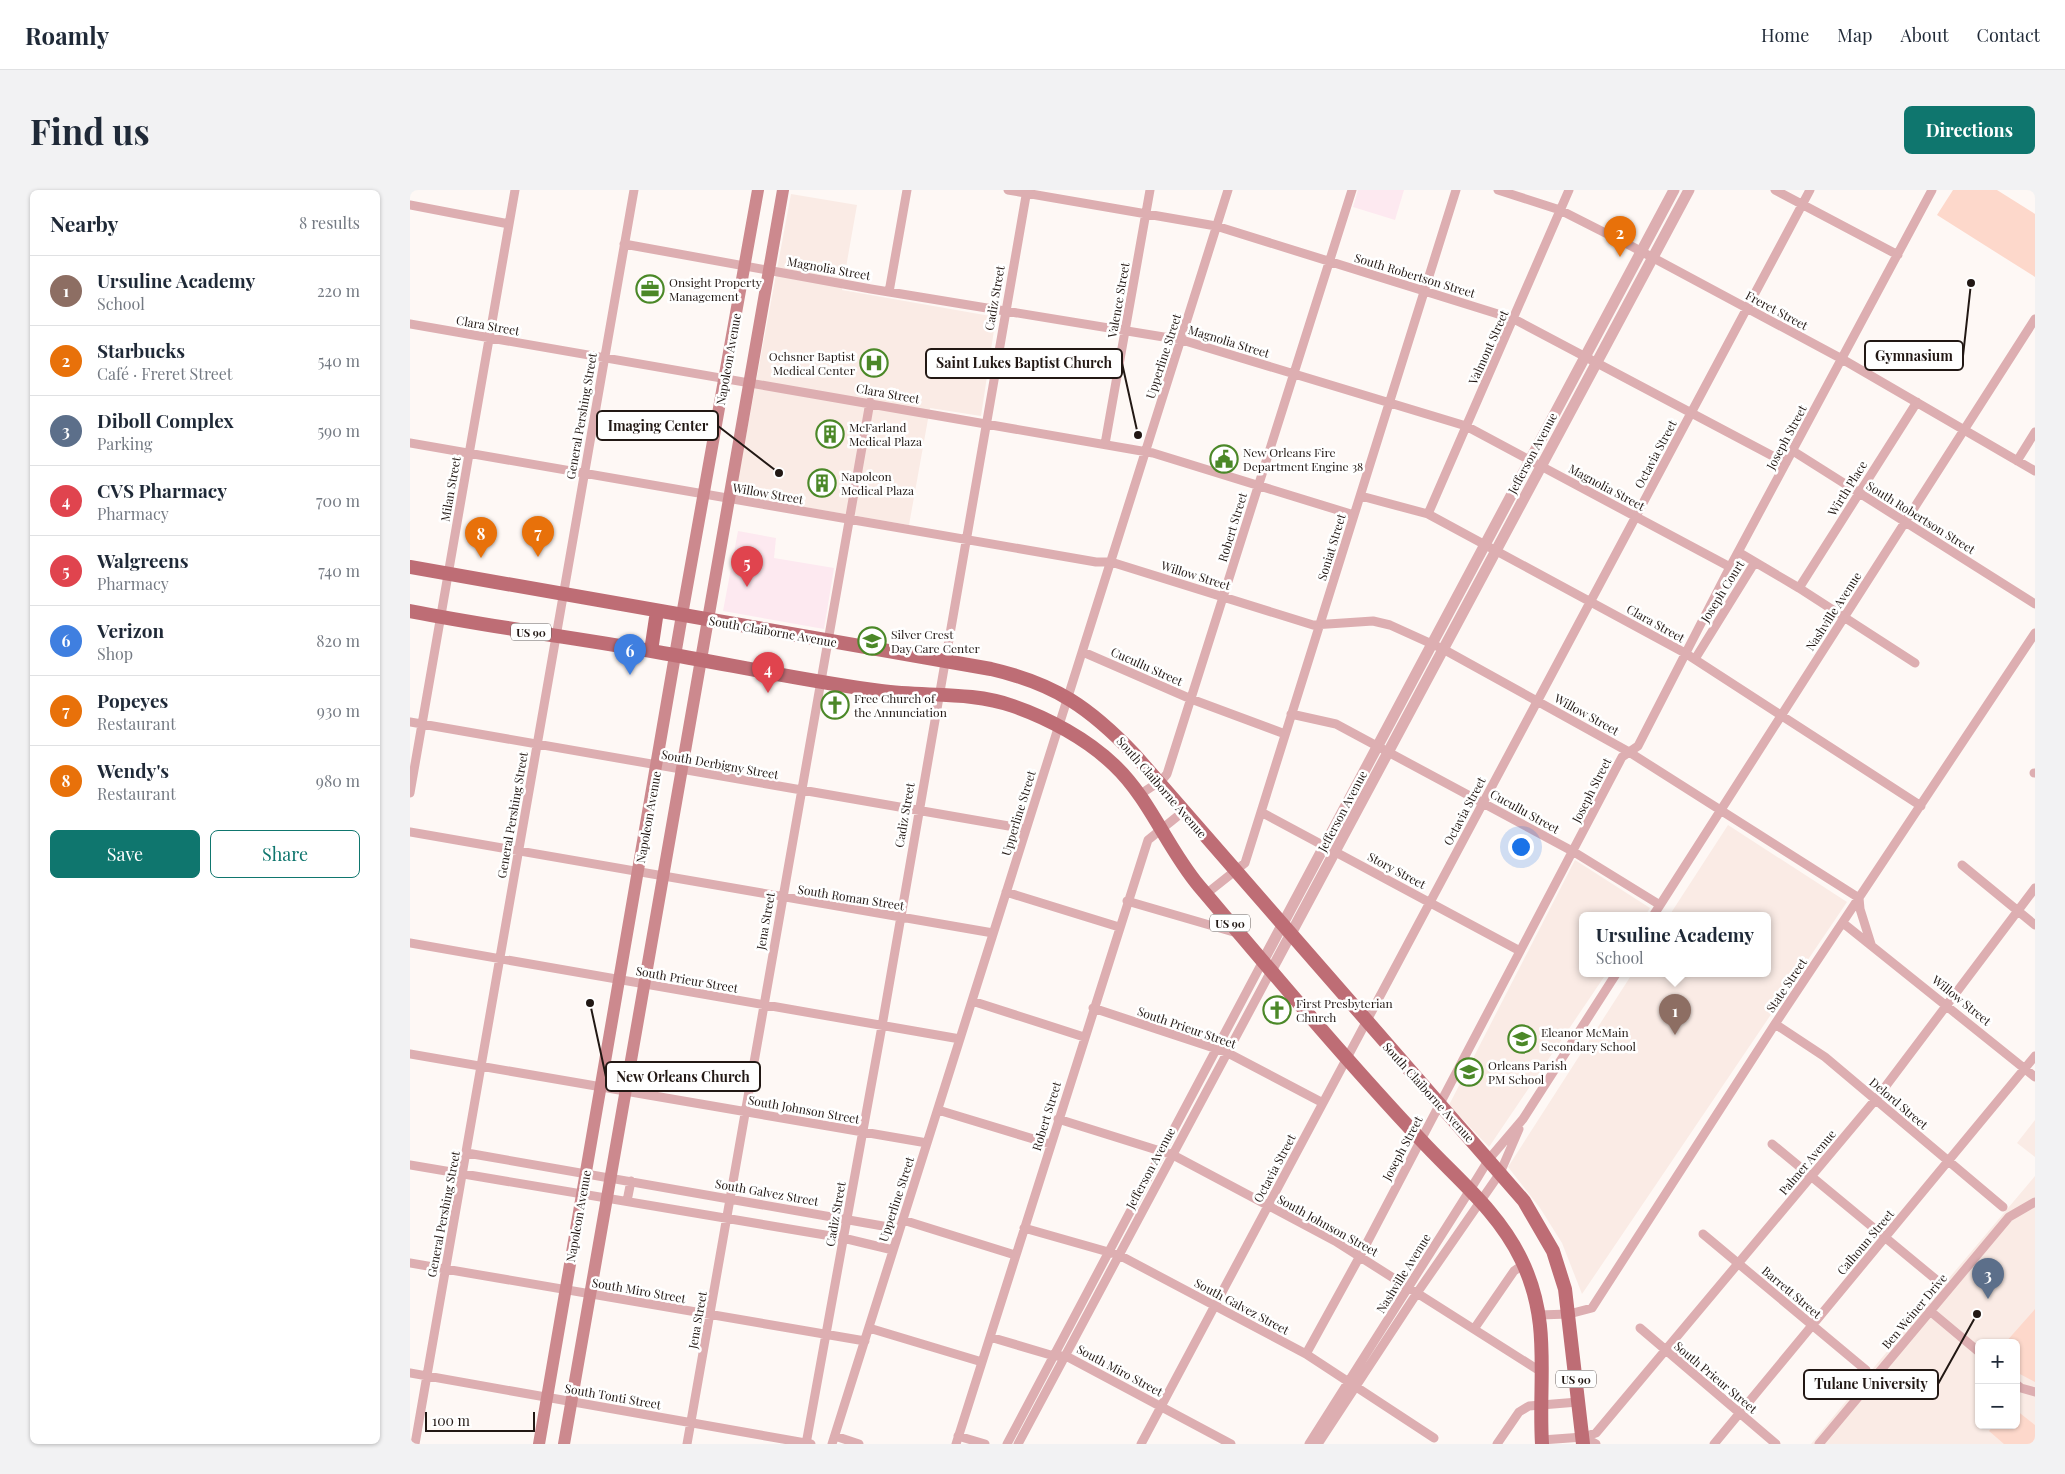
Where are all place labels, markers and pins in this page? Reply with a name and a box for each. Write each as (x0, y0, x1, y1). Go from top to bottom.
pin: 2 (1604, 216, 1636, 257)
office icon: Onsight Property Management (635, 274, 665, 304)
place label: Onsight Property Management (669, 274, 762, 304)
callout: Gymnasium (1865, 341, 1963, 370)
place label: Ochsner Baptist Medical Center (769, 348, 856, 378)
hospital icon: Ochsner Baptist Medical Center (859, 348, 889, 378)
callout: Saint Lukes Baptist Church (926, 349, 1122, 378)
callout: Imaging Center (597, 411, 718, 440)
building icon: McFarland Medical Plaza (815, 419, 845, 449)
place label: McFarland Medical Plaza (849, 419, 922, 449)
public building icon: New Orleans Fire Department Engine 38 (1209, 444, 1239, 474)
place label: New Orleans Fire Department Engine 38 (1243, 444, 1363, 474)
building icon: Napoleon Medical Plaza (807, 468, 837, 498)
place label: Napoleon Medical Plaza (841, 468, 914, 498)
pin: 7 (522, 516, 554, 557)
pin: 8 (465, 517, 497, 558)
pin: 5 (731, 546, 763, 587)
school or university icon: Silver Crest Day Care Center (857, 626, 887, 656)
place label: Silver Crest Day Care Center (891, 626, 980, 656)
pin: 6 (614, 634, 646, 675)
pin: 4 (752, 652, 784, 693)
church icon: Free Church of the Annunciation (820, 690, 850, 720)
place label: Free Church of the Annunciation (854, 690, 947, 720)
pin: 1 (1659, 994, 1691, 1035)
church icon: First Presbyterian Church (1262, 995, 1292, 1025)
place label: First Presbyterian Church (1296, 995, 1393, 1025)
school or university icon: Eleanor McMain Secondary School (1507, 1024, 1537, 1054)
place label: Eleanor McMain Secondary School (1541, 1024, 1637, 1054)
school or university icon: Orleans Parish PM School (1454, 1057, 1484, 1087)
place label: Orleans Parish PM School (1488, 1057, 1567, 1087)
callout: New Orleans Church (606, 1062, 760, 1091)
pin: 3 (1972, 1258, 2004, 1299)
callout: Tulane University (1804, 1370, 1938, 1399)

